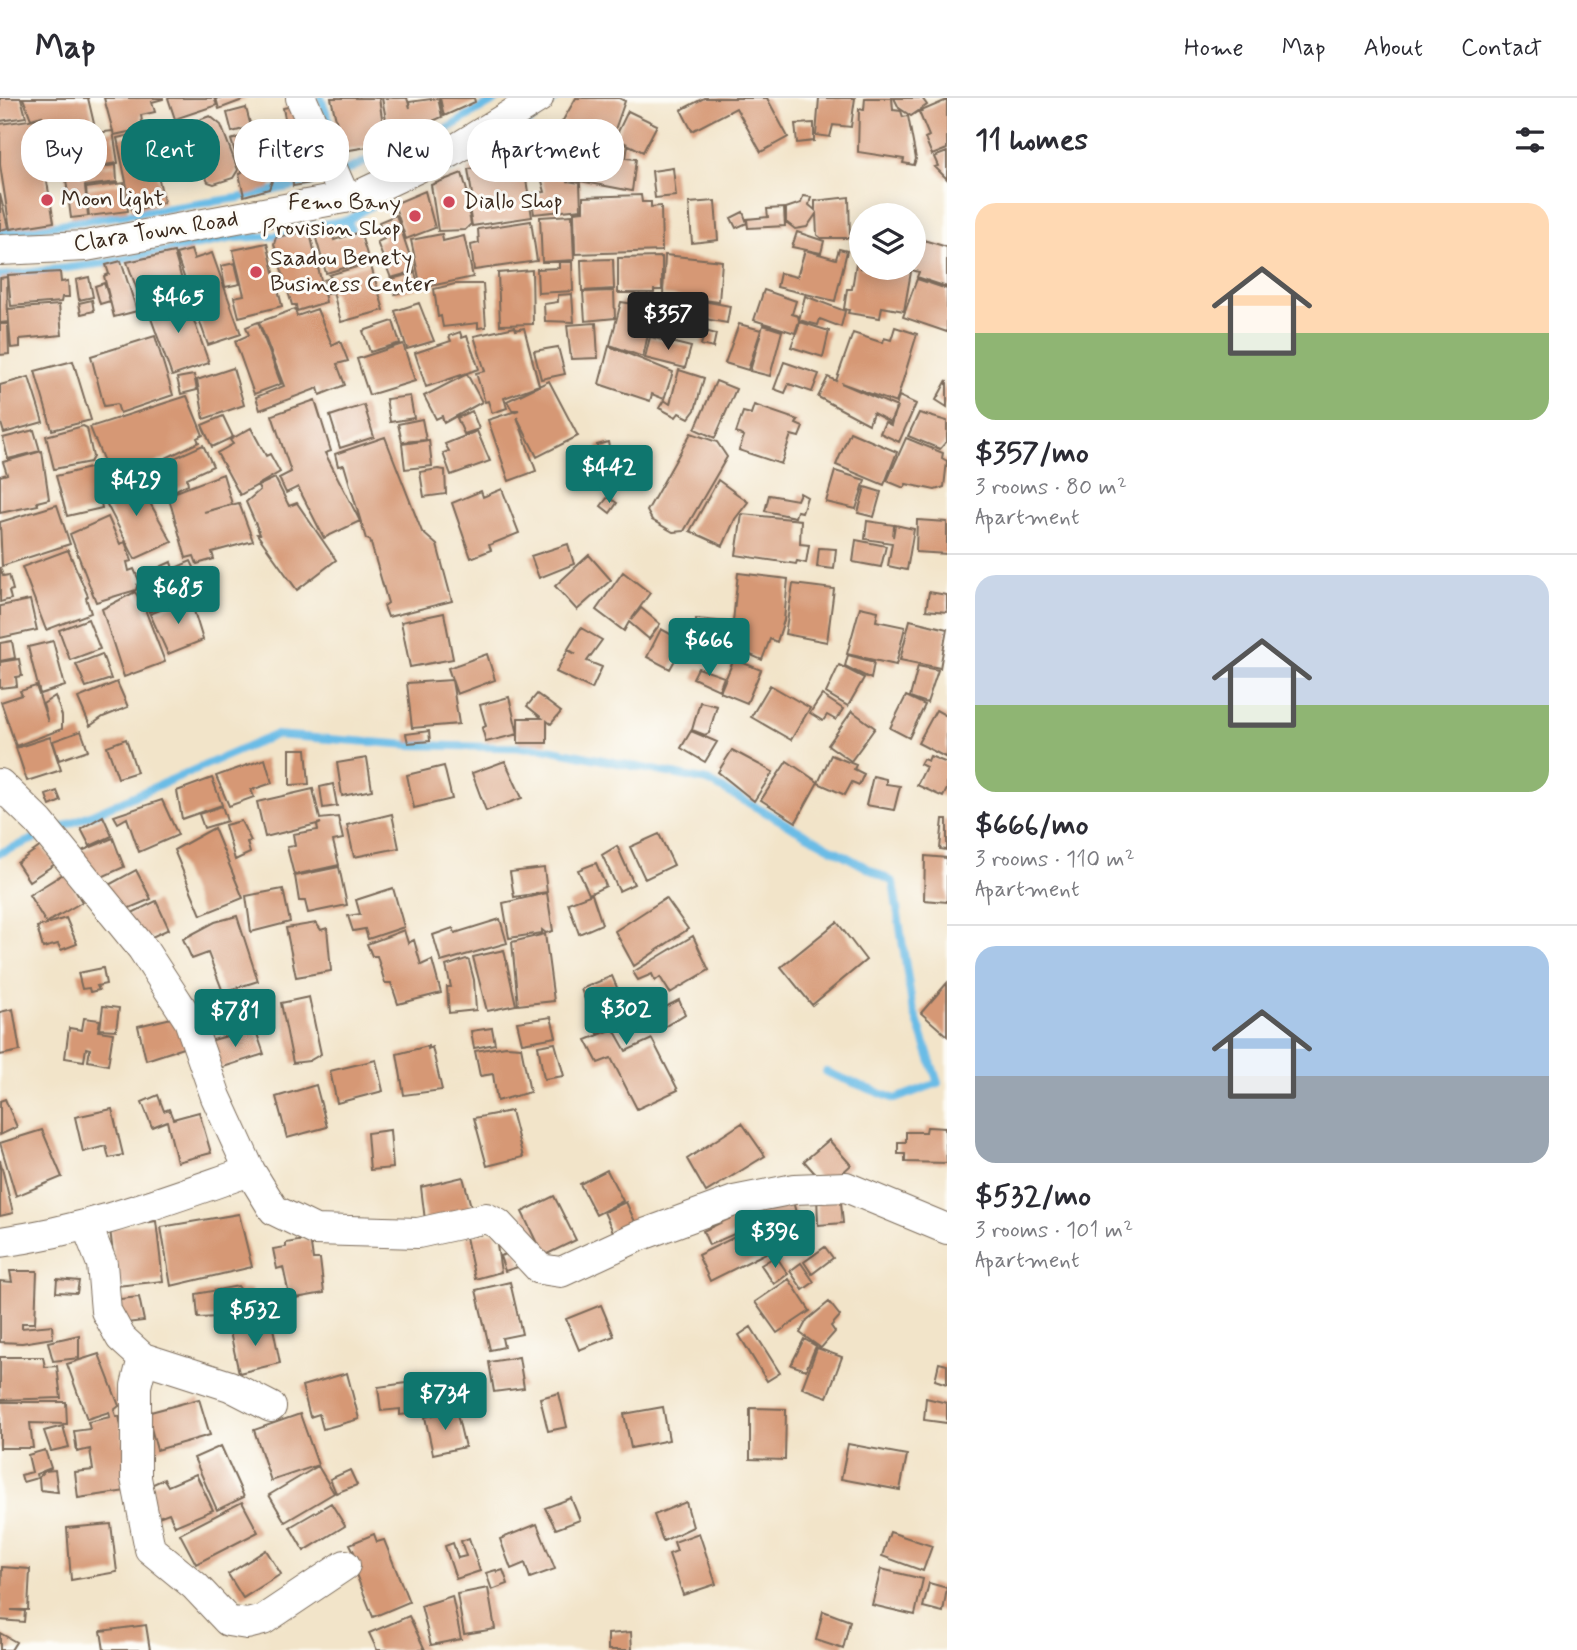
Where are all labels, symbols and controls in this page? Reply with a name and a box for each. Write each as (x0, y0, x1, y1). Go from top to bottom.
text: Map (35, 26, 95, 70)
text: Home (1184, 33, 1244, 64)
text: Map (1282, 33, 1326, 64)
text: About (1364, 33, 1423, 64)
text: Contact (1461, 33, 1542, 64)
chip: Buy (21, 119, 107, 182)
chip: Rent (121, 119, 220, 182)
chip: Filters (234, 119, 349, 182)
chip: New (363, 119, 453, 182)
chip: Apartment (467, 119, 624, 182)
text: 11 homes (975, 121, 1088, 160)
icon: filters (1511, 121, 1549, 159)
place label: Moon light (61, 185, 165, 215)
place label: Diallo Shop (463, 187, 563, 217)
place label: Femo Bany Provision Shop (262, 188, 401, 244)
marker: Moon light (39, 192, 55, 208)
marker: Diallo Shop (441, 194, 457, 210)
map controls (849, 203, 926, 280)
button: layers (849, 203, 926, 280)
street label: Clara Town Road (72, 204, 240, 260)
marker: Femo Bany Provision Shop (407, 208, 423, 224)
place label: Saadou Benety Business Center (270, 244, 434, 300)
icon: home (1199, 248, 1325, 374)
marker: Saadou Benety Business Center (248, 264, 264, 280)
pin: $465 (137, 275, 219, 335)
text: $465 (152, 283, 204, 313)
pin: $357 (627, 292, 709, 352)
text: $357 (643, 300, 693, 330)
text: $357/mo (975, 434, 1089, 473)
pin: $442 (568, 446, 650, 505)
text: $442 (582, 453, 636, 483)
pin: $429 (95, 458, 177, 518)
text: $429 (110, 466, 162, 496)
text: 3 rooms · 80 m² (975, 473, 1127, 503)
text: Apartment (975, 503, 1080, 533)
pin: $685 (137, 566, 219, 626)
text: $685 (153, 574, 203, 604)
pin: $666 (668, 618, 750, 678)
icon: home (1199, 620, 1325, 746)
text: $666 (685, 626, 733, 656)
text: $666/mo (975, 806, 1089, 845)
text: 3 rooms · 110 m² (975, 845, 1135, 875)
text: Apartment (975, 875, 1080, 905)
pin: $302 (585, 988, 667, 1047)
pin: $781 (194, 990, 276, 1049)
icon: home (1199, 991, 1325, 1117)
text: $302 (601, 995, 651, 1025)
text: $781 (210, 997, 260, 1027)
text: $532/mo (975, 1177, 1091, 1216)
pin: $396 (734, 1210, 816, 1270)
text: 3 rooms · 101 m² (975, 1216, 1133, 1246)
text: $396 (751, 1218, 799, 1248)
text: Apartment (975, 1246, 1080, 1276)
pin: $532 (214, 1288, 296, 1348)
text: $532 (230, 1296, 280, 1326)
pin: $734 (404, 1372, 486, 1432)
text: $734 (420, 1380, 470, 1410)

